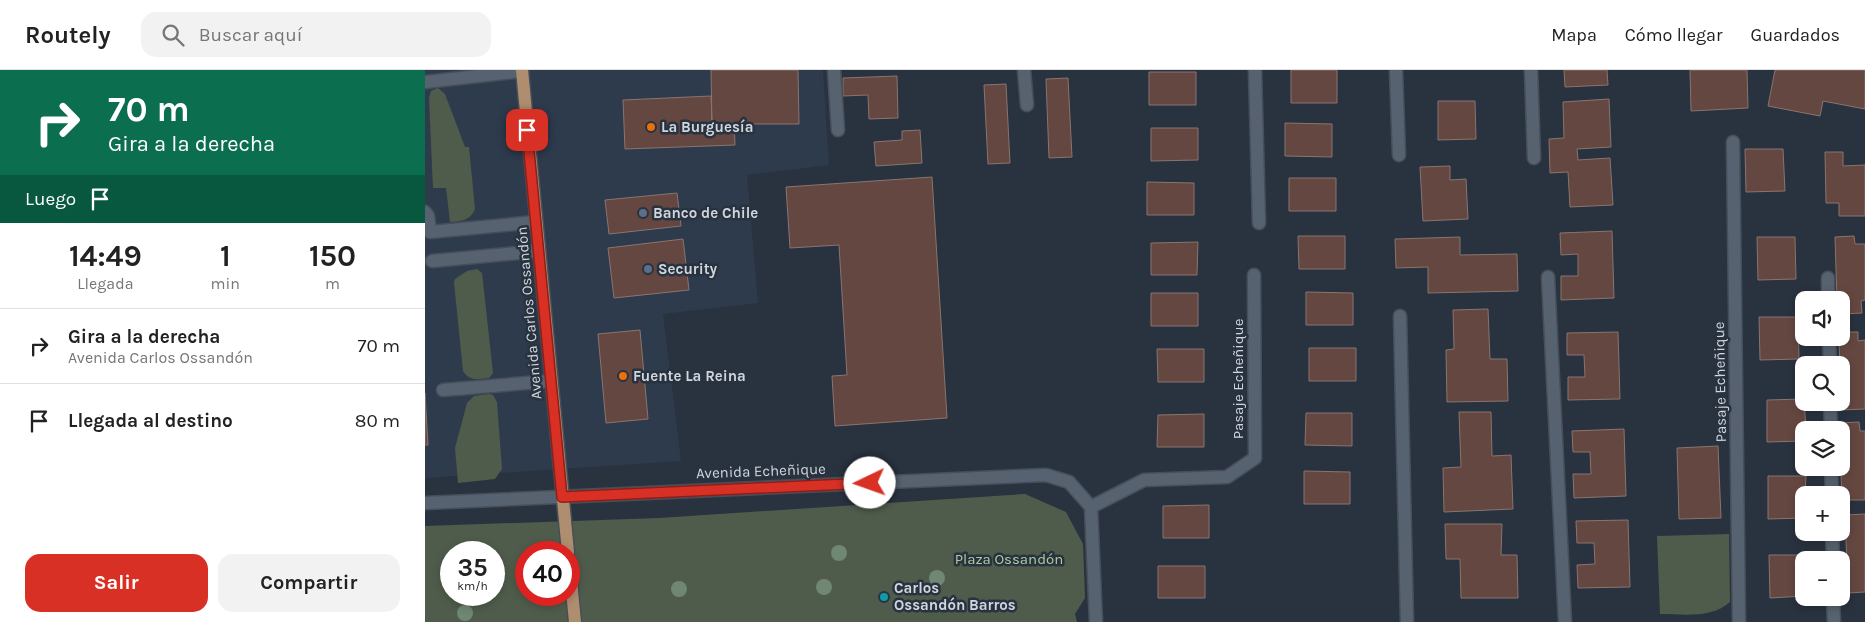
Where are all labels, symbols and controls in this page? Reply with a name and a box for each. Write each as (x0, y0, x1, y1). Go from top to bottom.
search box (141, 12, 491, 57)
text: Routely (25, 21, 111, 49)
icon: search (159, 21, 187, 49)
text: Buscar aquí (199, 24, 302, 46)
text: Mapa (1551, 24, 1597, 46)
text: Cómo llegar (1625, 24, 1723, 46)
text: Guardados (1751, 24, 1840, 46)
text: 70 m (108, 89, 190, 130)
icon: right (25, 90, 90, 155)
pin (506, 109, 548, 151)
icon: arrive (513, 116, 541, 144)
place label: La Burguesía (661, 118, 754, 136)
marker: La Burguesía (645, 121, 657, 133)
text: Gira a la derecha (108, 131, 275, 157)
icon: arrive (86, 185, 114, 213)
text: Luego (25, 188, 76, 210)
place label: Banco de Chile (653, 204, 758, 222)
marker: Banco de Chile (637, 207, 649, 219)
street label: Avenida Carlos Ossandón (512, 226, 546, 400)
text: 14:49 (69, 238, 142, 274)
text: 1 (220, 238, 231, 274)
text: 150 (309, 238, 356, 274)
place label: Security (658, 260, 718, 278)
marker: Security (642, 263, 654, 275)
text: Llegada (77, 274, 133, 293)
text: min (211, 274, 240, 293)
text: m (325, 274, 340, 293)
map controls (1795, 291, 1850, 606)
button: sound (1795, 291, 1850, 346)
street label: Pasaje Echeñique (1229, 319, 1247, 439)
street label: Pasaje Echeñique (1710, 322, 1730, 442)
text: Gira a la derecha (68, 326, 220, 348)
icon: right (25, 332, 53, 360)
text: 70 m (358, 335, 400, 357)
text: Avenida Carlos Ossandón (68, 348, 253, 367)
button: search (1795, 356, 1850, 411)
place label: Fuente La Reina (633, 367, 746, 385)
marker: Fuente La Reina (617, 370, 629, 382)
icon: arrive (25, 407, 53, 435)
text: Llegada al destino (68, 410, 233, 432)
text: 80 m (355, 410, 400, 432)
button: layers (1795, 421, 1850, 476)
position arrow (843, 456, 895, 508)
street label: Avenida Echeñique (696, 460, 826, 482)
button: + (1795, 486, 1850, 541)
speed limit sign: 40 (515, 541, 580, 606)
park label: Plaza Ossandón (955, 550, 1063, 568)
button: − (1795, 551, 1850, 606)
text: 35 (457, 553, 488, 582)
button: Salir (25, 554, 208, 612)
button: Compartir (218, 554, 400, 612)
text: km/h (457, 579, 488, 593)
place label: Carlos Ossandón Barros (894, 579, 1016, 614)
marker: Carlos Ossandón Barros (878, 591, 890, 603)

